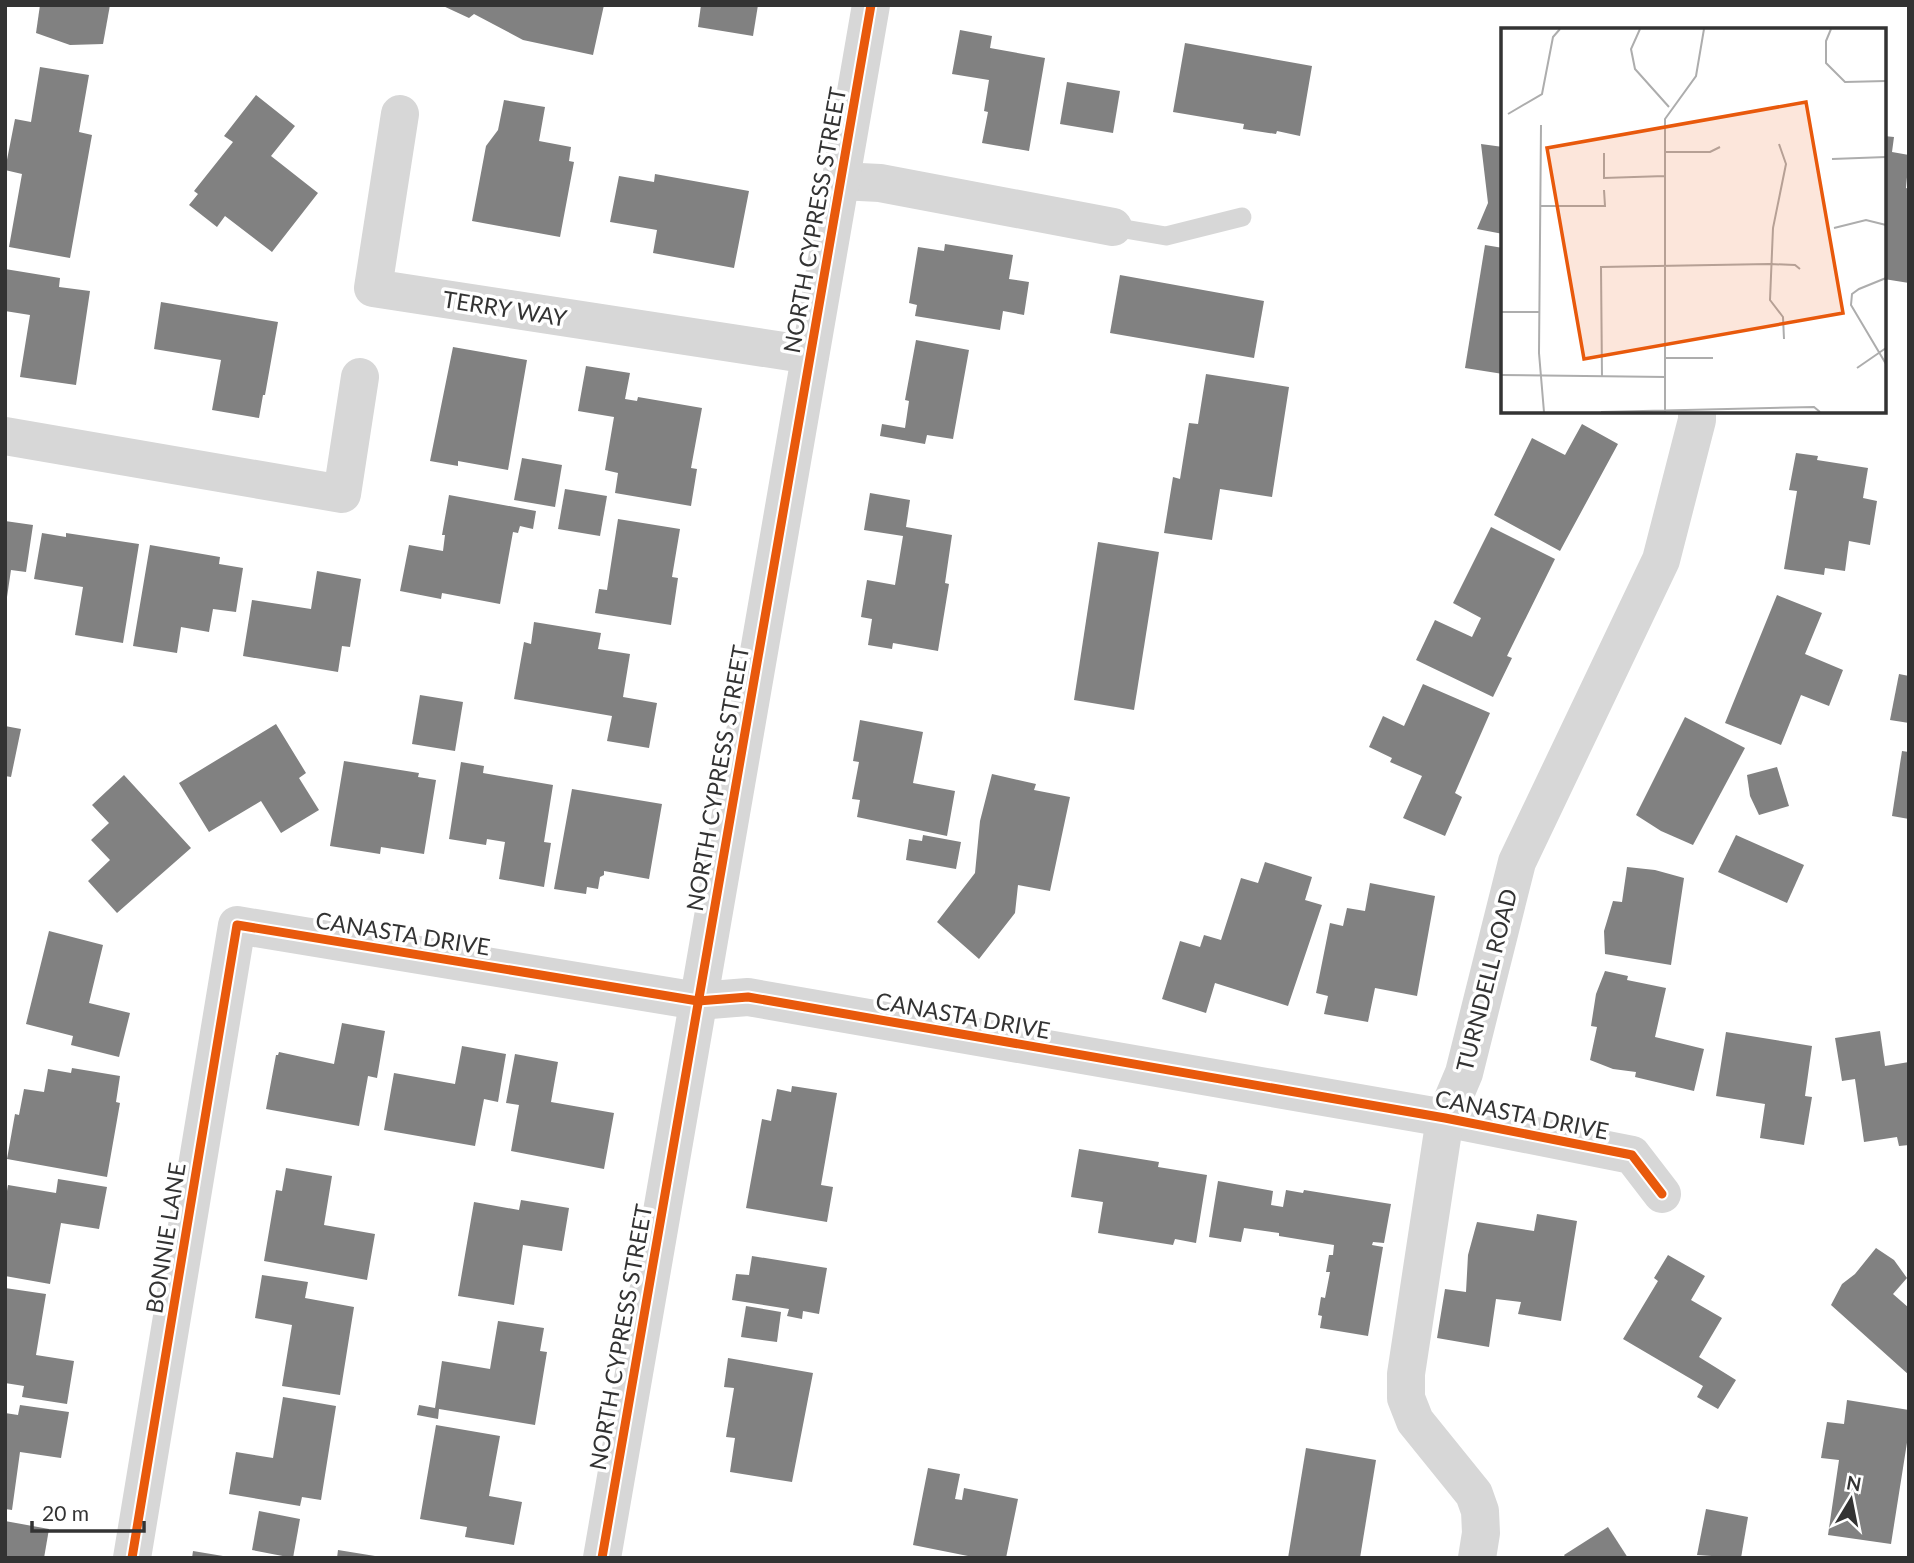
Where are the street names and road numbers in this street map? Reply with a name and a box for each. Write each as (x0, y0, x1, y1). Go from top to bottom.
street label: NORTH CYPRESS STREET (777, 84, 851, 355)
street label: TERRY WAY (441, 284, 570, 332)
street label: NORTH CYPRESS STREET (680, 642, 754, 913)
street label: TURNDELL ROAD (1450, 886, 1522, 1074)
street label: CANASTA DRIVE (314, 905, 492, 961)
street label: CANASTA DRIVE (874, 986, 1052, 1044)
street label: CANASTA DRIVE (1433, 1083, 1611, 1145)
street label: BONNIE LANE (139, 1161, 191, 1315)
street label: NORTH CYPRESS STREET (583, 1201, 657, 1472)

